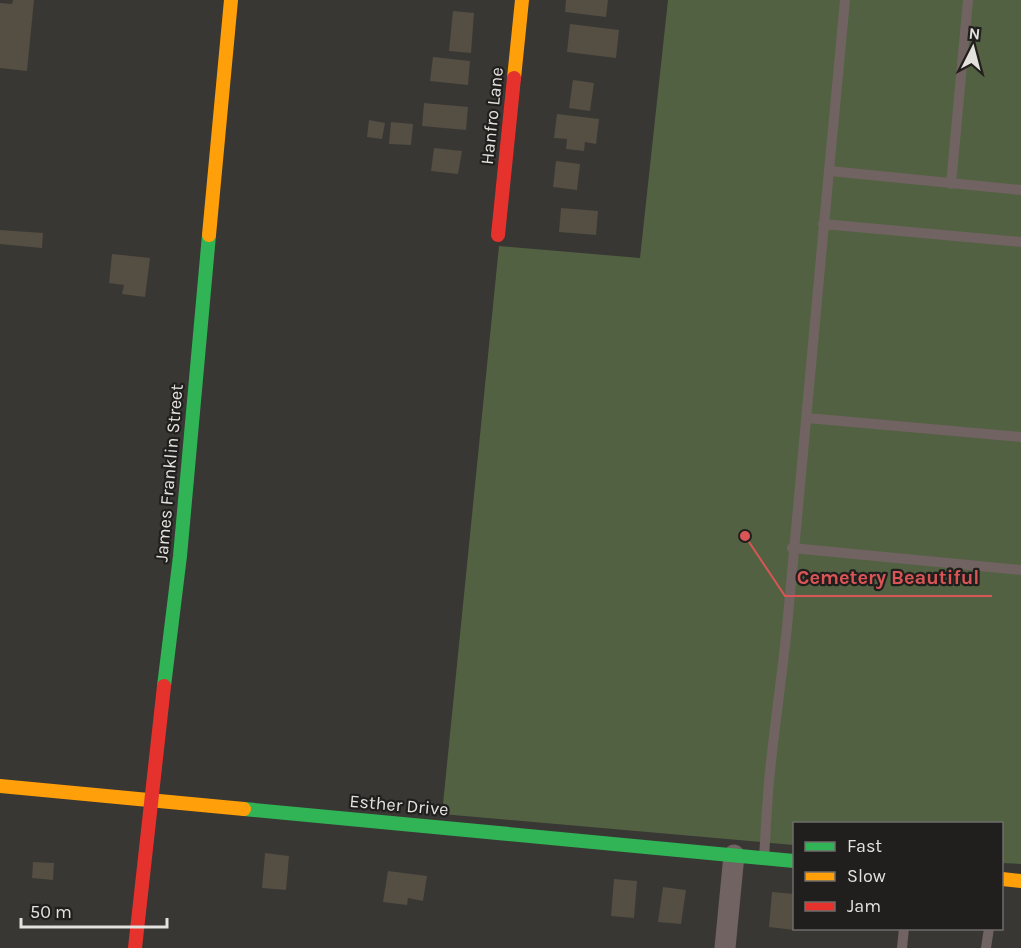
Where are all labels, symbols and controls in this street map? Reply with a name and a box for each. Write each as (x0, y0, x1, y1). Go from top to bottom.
north arrow (943, 18, 1003, 78)
text: N (968, 24, 981, 44)
street label: Hanfro Lane (476, 66, 508, 166)
street label: James Franklin Street (150, 383, 188, 563)
callout: Cemetery Beautiful (785, 558, 992, 596)
text: Cemetery Beautiful (797, 566, 979, 589)
street label: Esther Drive (349, 790, 449, 820)
legend (793, 822, 1003, 930)
text: Fast (847, 835, 882, 857)
text: Slow (847, 865, 886, 887)
scale bar (21, 891, 166, 929)
text: Jam (847, 895, 881, 917)
text: 50 m (30, 901, 72, 923)

